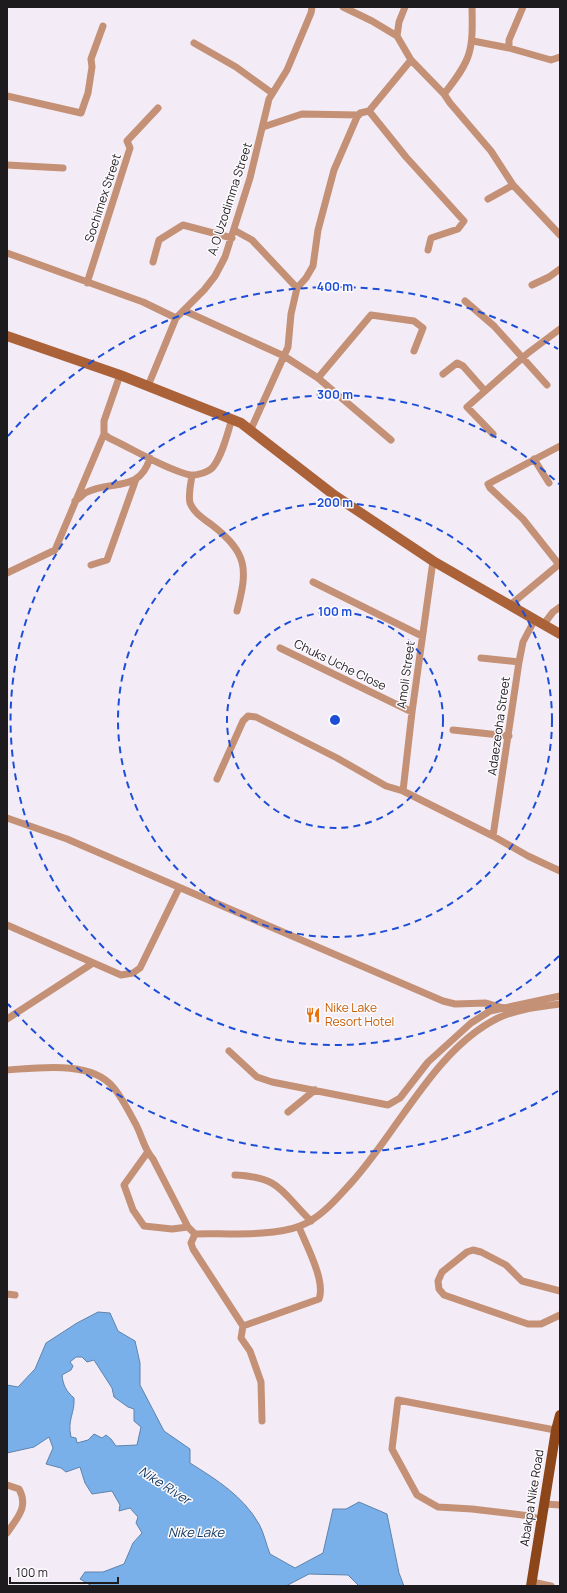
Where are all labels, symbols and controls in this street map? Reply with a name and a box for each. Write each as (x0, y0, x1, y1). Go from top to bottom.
street label: A.O Uzodimma Street (203, 140, 256, 257)
street label: Sochimex Street (80, 151, 125, 244)
text: 400 m (317, 278, 353, 295)
text: 300 m (317, 386, 353, 403)
text: 200 m (317, 494, 353, 511)
text: 100 m (318, 603, 352, 620)
street label: Chuks Uche Close (291, 635, 389, 694)
street label: Amoli Street (392, 640, 419, 710)
street label: Adaezeoha Street (483, 675, 514, 777)
centre of rings (328, 713, 342, 727)
place label: Nike Lake Resort Hotel (325, 999, 394, 1030)
restaurant icon: Nike Lake Resort Hotel (304, 1006, 322, 1024)
street label: Abakpa Nike Road (515, 1448, 548, 1548)
water label: Nike River (136, 1462, 196, 1510)
water label: Nike Lake (168, 1523, 226, 1541)
scale bar (10, 1559, 118, 1585)
text: 100 m (16, 1564, 48, 1581)

